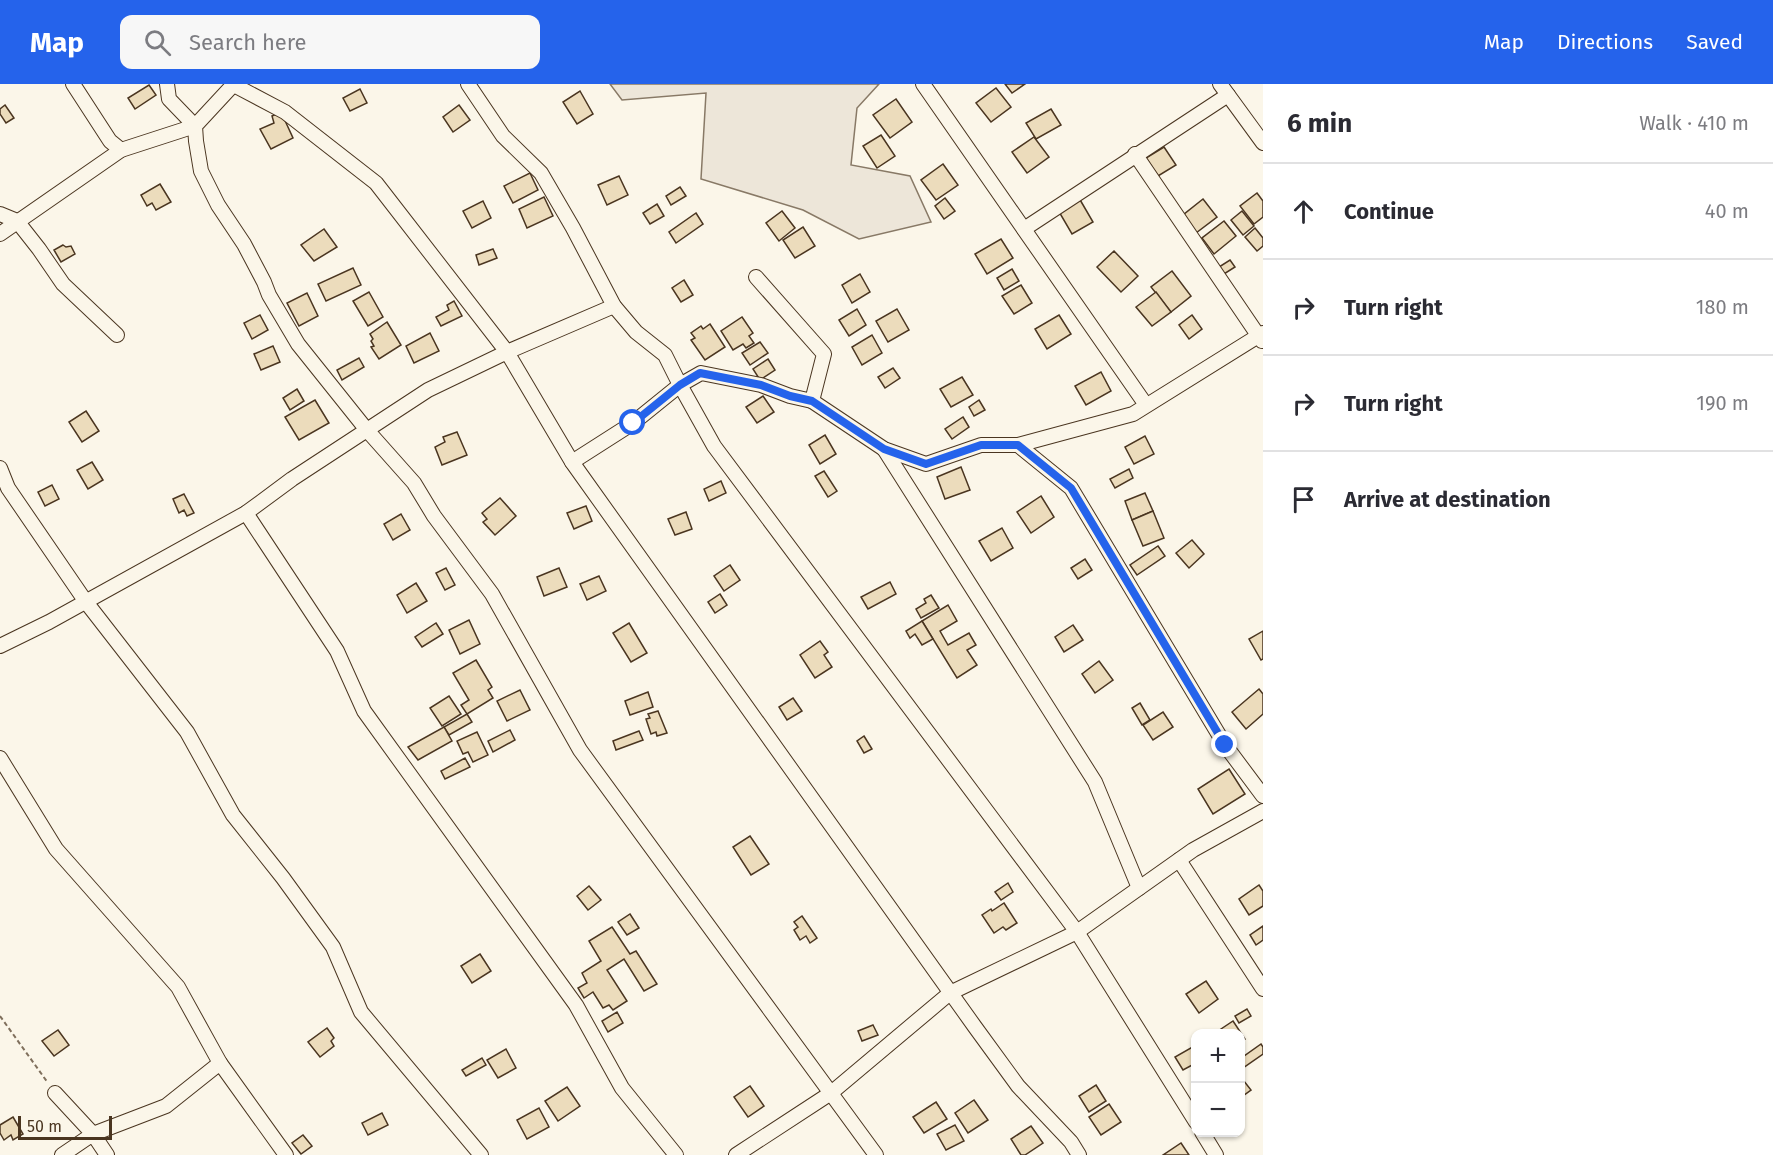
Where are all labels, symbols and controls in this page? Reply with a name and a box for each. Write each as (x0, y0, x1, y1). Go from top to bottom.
search box (120, 15, 540, 69)
text: Map (30, 26, 84, 59)
icon: search (141, 26, 174, 59)
text: Search here (189, 29, 307, 56)
text: Map (1484, 29, 1524, 55)
text: Directions (1557, 29, 1653, 55)
text: Saved (1686, 29, 1743, 55)
text: 6 min (1287, 108, 1352, 139)
text: Walk · 410 m (1639, 111, 1749, 135)
icon: ahead (1287, 195, 1320, 228)
text: Continue (1344, 198, 1434, 225)
text: 40 m (1705, 199, 1749, 223)
icon: right (1287, 291, 1320, 324)
text: Turn right (1344, 294, 1443, 321)
text: 180 m (1696, 295, 1749, 319)
icon: right (1287, 387, 1320, 420)
text: Turn right (1344, 390, 1443, 417)
text: 190 m (1696, 391, 1749, 415)
route start (619, 409, 645, 435)
icon: arrive (1287, 483, 1320, 516)
text: Arrive at destination (1344, 486, 1551, 513)
route end (1211, 731, 1237, 757)
map controls (1191, 1029, 1245, 1137)
button: + (1191, 1029, 1245, 1083)
button: − (1191, 1083, 1245, 1137)
scale bar (18, 1113, 112, 1140)
text: 50 m (27, 1117, 62, 1136)

